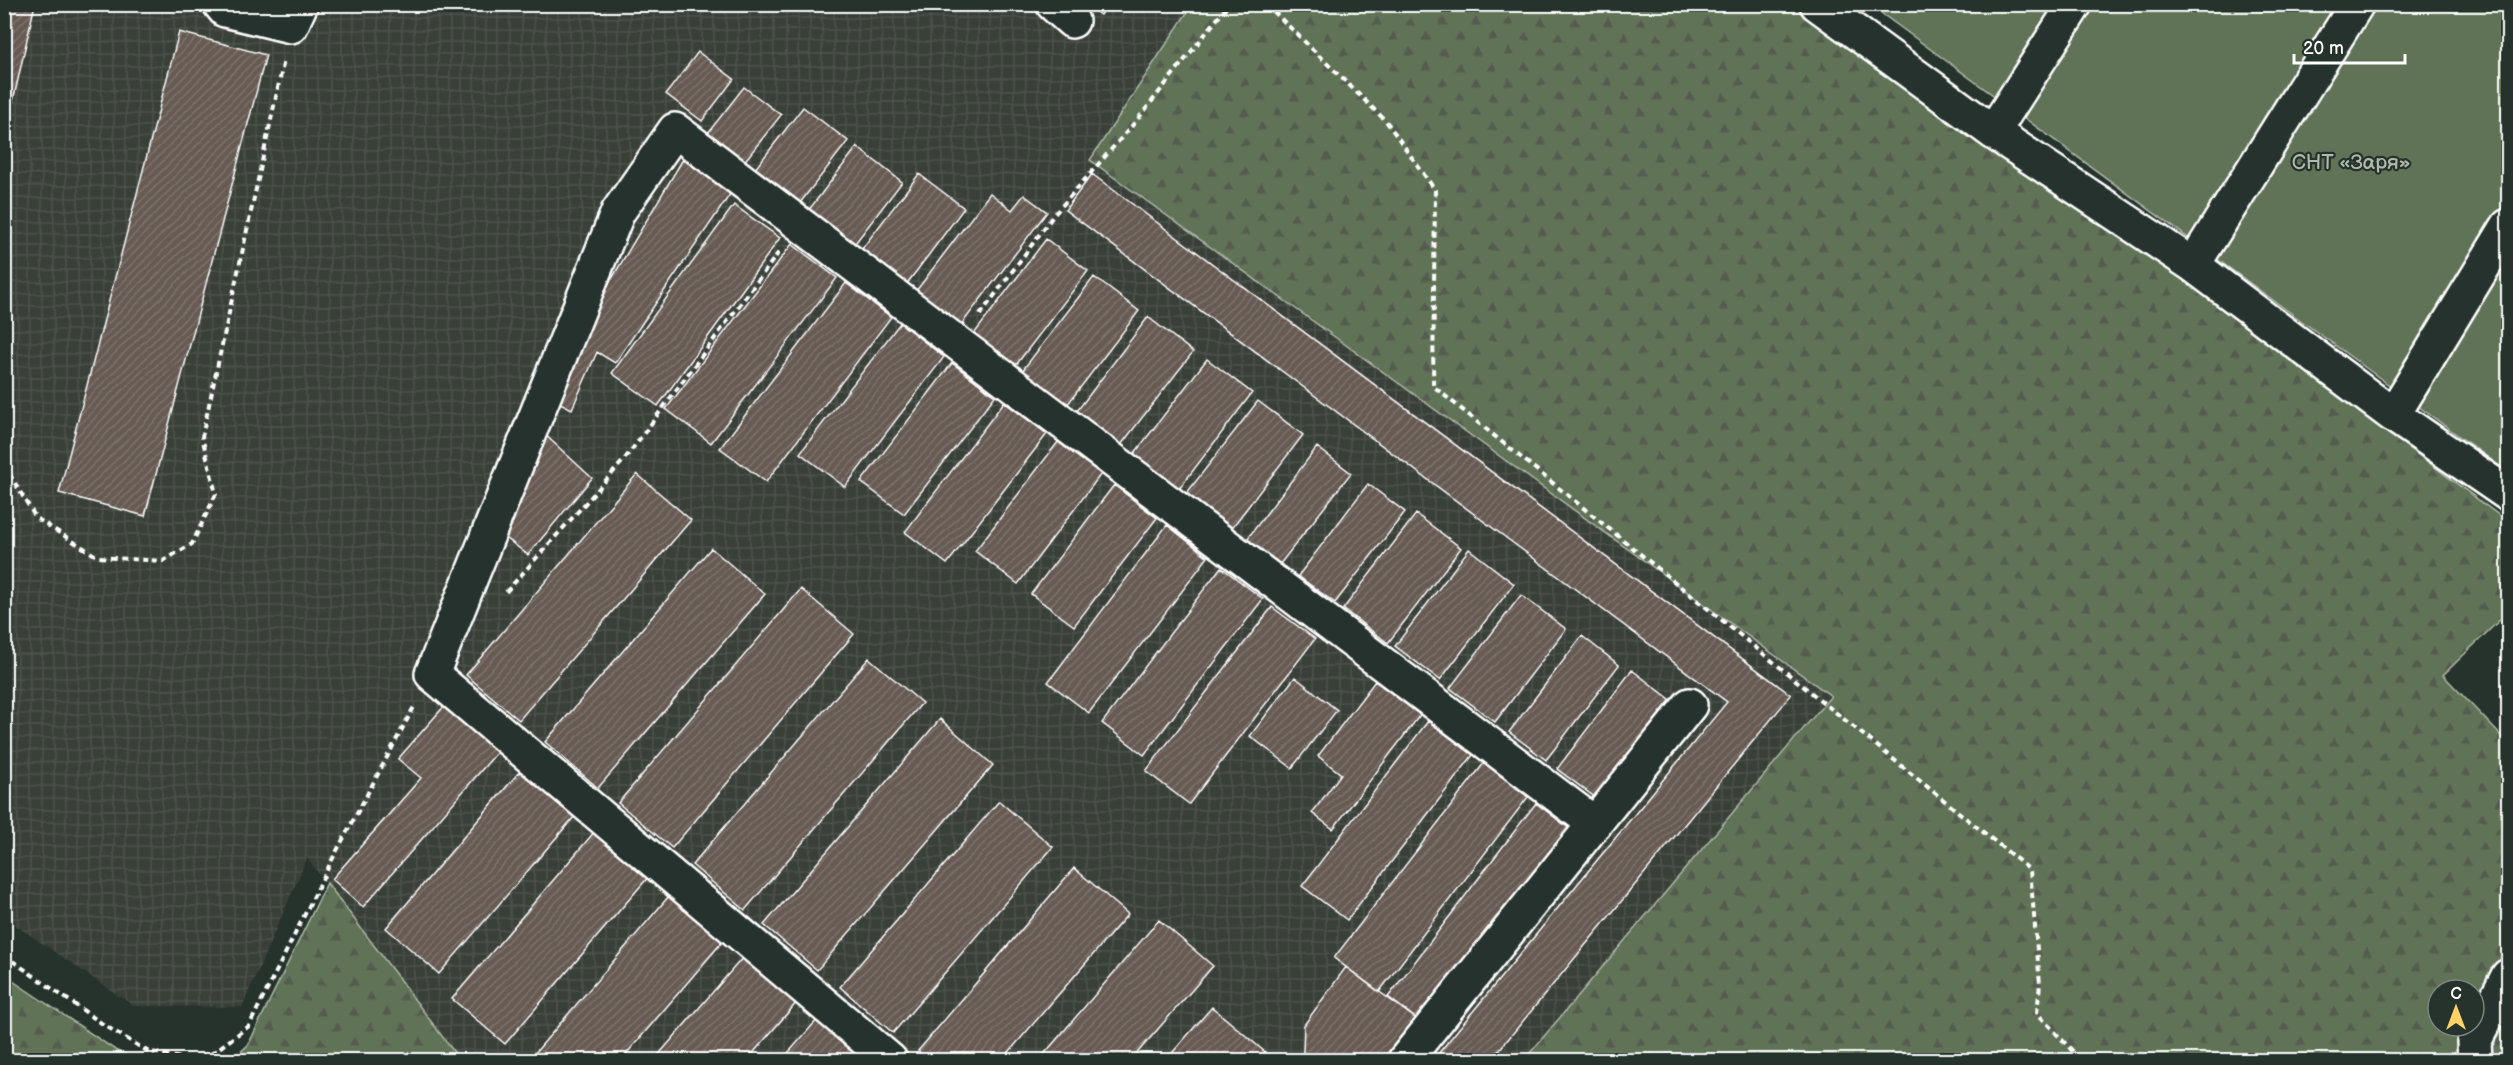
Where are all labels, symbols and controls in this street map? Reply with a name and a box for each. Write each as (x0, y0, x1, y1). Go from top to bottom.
scale bar (2294, 27, 2405, 65)
text: 20 m (2303, 38, 2344, 59)
park label: СНТ «Заря» (2292, 150, 2410, 175)
north arrow (2426, 978, 2486, 1038)
text: С (2450, 985, 2462, 1004)

